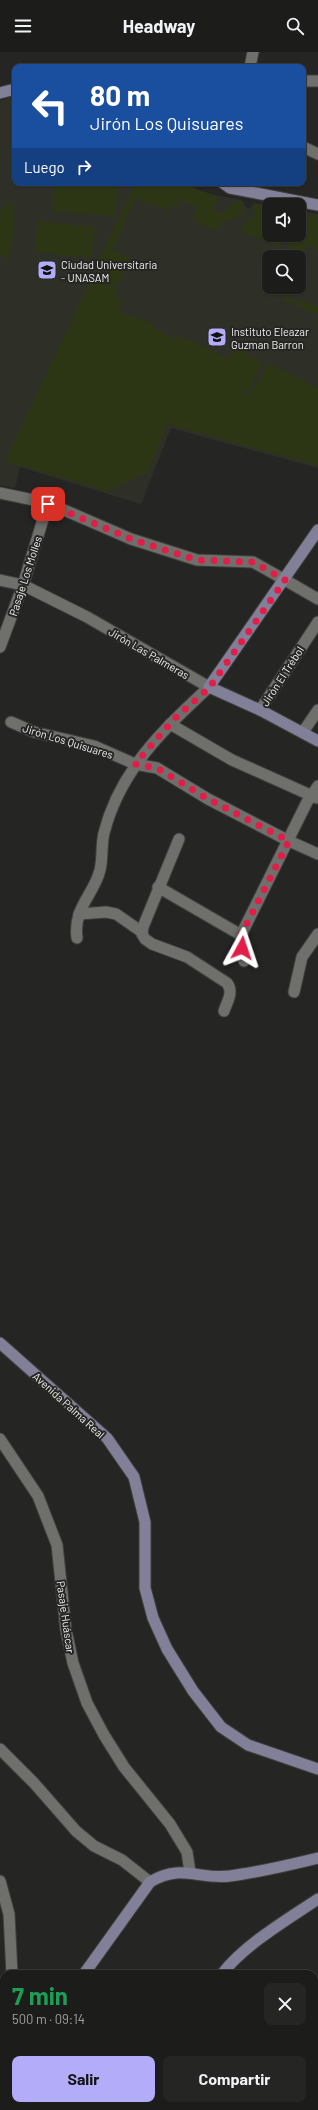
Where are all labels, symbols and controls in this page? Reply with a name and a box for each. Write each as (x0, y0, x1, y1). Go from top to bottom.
icon: menu (12, 15, 34, 37)
text: Headway (123, 15, 195, 37)
icon: search (284, 15, 306, 37)
text: 80 m (90, 78, 150, 112)
icon: left (24, 80, 76, 132)
text: Jirón Los Quisuares (90, 112, 243, 134)
icon: right (73, 156, 95, 178)
text: Luego (24, 158, 65, 176)
map controls (262, 198, 306, 294)
button: sound (262, 198, 306, 242)
button: search (262, 250, 306, 294)
place label: Ciudad Universitaria - UNASAM (61, 258, 157, 284)
school or university icon: Ciudad Universitaria - UNASAM (36, 259, 58, 281)
place label: Instituto Eleazar Guzman Barron (231, 325, 309, 351)
school or university icon: Instituto Eleazar Guzman Barron (206, 326, 228, 348)
pin (31, 487, 65, 521)
icon: arrive (37, 493, 59, 515)
street label: Pasaje Los Molles (6, 534, 44, 618)
street label: Jirón Las Palmeras (106, 625, 192, 681)
street label: Jirón El Trébol (258, 644, 306, 708)
street label: Jirón Los Quisuares (21, 721, 115, 761)
position arrow (221, 927, 263, 969)
street label: Avenida Palma Real (30, 1369, 108, 1441)
street label: Pasaje Huáscar (54, 1580, 78, 1654)
text: 7 min (12, 1981, 68, 2010)
button: close (264, 1983, 306, 2025)
text: 500 m · 09:14 (12, 2011, 85, 2027)
button: Salir (12, 2056, 155, 2102)
button: Compartir (163, 2056, 306, 2102)

